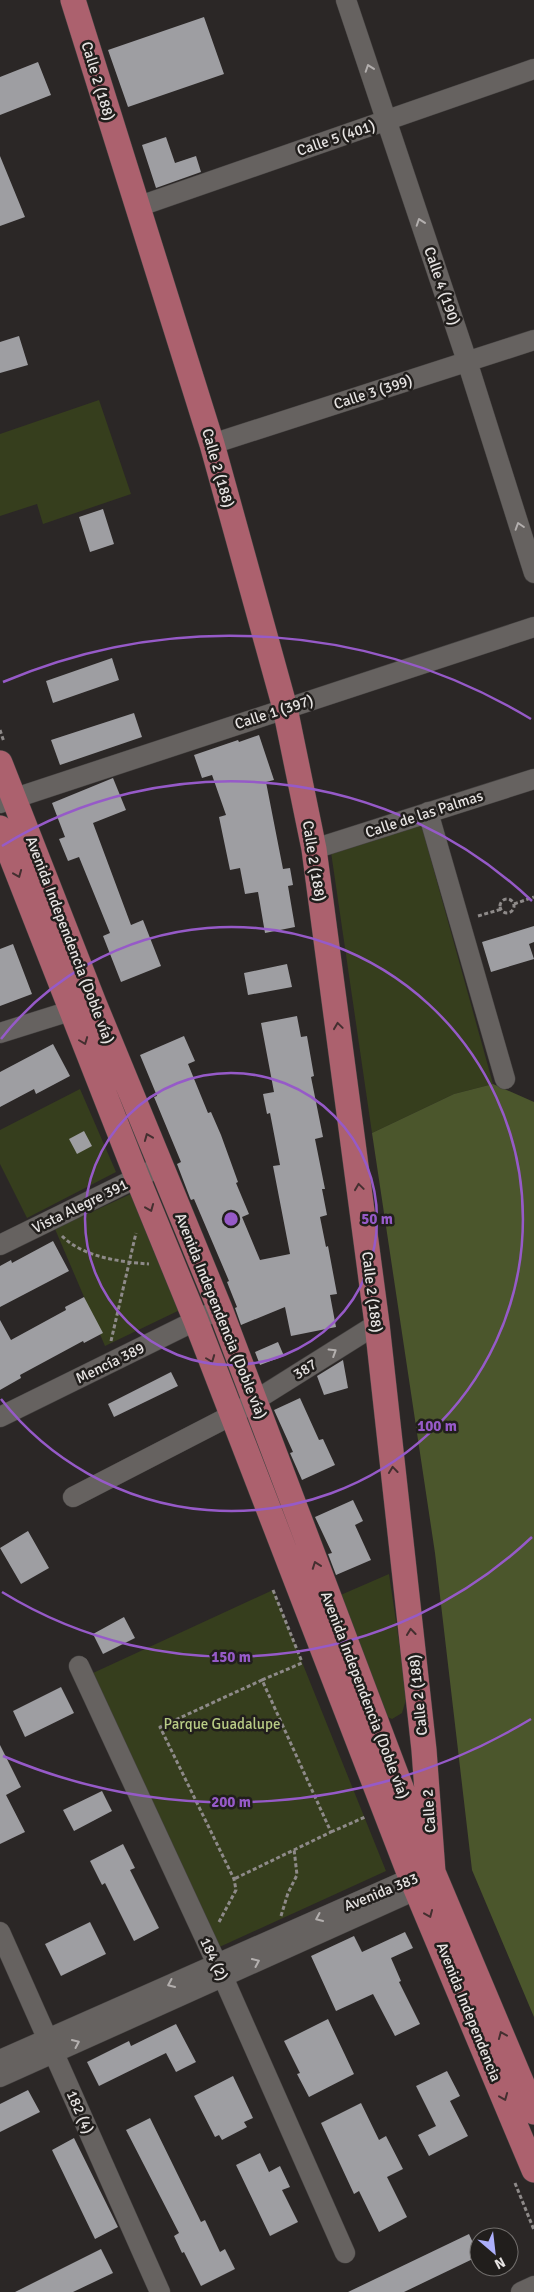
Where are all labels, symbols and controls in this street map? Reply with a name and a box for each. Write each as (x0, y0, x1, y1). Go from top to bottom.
street label: Calle 2 (188) (77, 39, 119, 123)
one-way arrow (364, 64, 374, 72)
street label: Calle 5 (401) (295, 116, 377, 160)
one-way arrow (416, 218, 426, 226)
street label: Calle 4 (190) (420, 245, 464, 327)
street label: Calle 3 (399) (331, 371, 415, 413)
street label: Calle 2 (188) (198, 426, 238, 510)
one-way arrow (515, 522, 525, 531)
street label: Calle 1 (397) (232, 691, 316, 733)
street label: Calle de las Palmas (363, 786, 486, 842)
street label: Calle 2 (188) (299, 819, 329, 903)
street label: Avenida Independencia (Doble vía) (22, 834, 118, 1046)
one-way arrow (12, 869, 22, 877)
one-way arrow (333, 1022, 343, 1031)
one-way arrow (78, 1036, 88, 1045)
one-way arrow (144, 1133, 154, 1142)
street label: Vista Alegre 391 (29, 1175, 131, 1237)
one-way arrow (354, 1183, 365, 1191)
one-way arrow (144, 1204, 154, 1212)
street label: Avenida Independencia (Doble vía) (171, 1210, 271, 1422)
centre of rings (222, 1210, 240, 1228)
text: 50 m (361, 1210, 393, 1228)
street label: Calle 2 (188) (358, 1250, 386, 1334)
street label: Mencía 389 (73, 1339, 147, 1387)
one-way arrow (328, 1348, 337, 1358)
one-way arrow (205, 1354, 215, 1363)
street label: 387 (290, 1355, 320, 1383)
text: 100 m (417, 1417, 457, 1435)
one-way arrow (388, 1466, 399, 1474)
one-way arrow (312, 1561, 322, 1570)
street label: Avenida Independencia (Doble vía) (317, 1589, 413, 1801)
one-way arrow (406, 1627, 417, 1635)
text: 150 m (211, 1648, 251, 1666)
street label: Calle 2 (188) (405, 1654, 431, 1736)
park label: Parque Guadalupe (164, 1715, 280, 1733)
street label: Calle 2 (418, 1788, 440, 1834)
text: 200 m (211, 1793, 251, 1811)
street label: Avenida 383 (341, 1869, 421, 1915)
one-way arrow (423, 1910, 433, 1918)
one-way arrow (315, 1911, 324, 1922)
street label: 184 (2) (196, 1935, 232, 1984)
street label: Avenida Independencia (433, 1940, 505, 2084)
one-way arrow (251, 1957, 260, 1968)
one-way arrow (167, 1977, 176, 1988)
one-way arrow (497, 2031, 508, 2040)
one-way arrow (71, 2039, 80, 2049)
street label: 182 (4) (62, 2087, 98, 2137)
one-way arrow (498, 2092, 508, 2101)
north arrow (469, 2227, 519, 2277)
text: N (492, 2253, 508, 2273)

